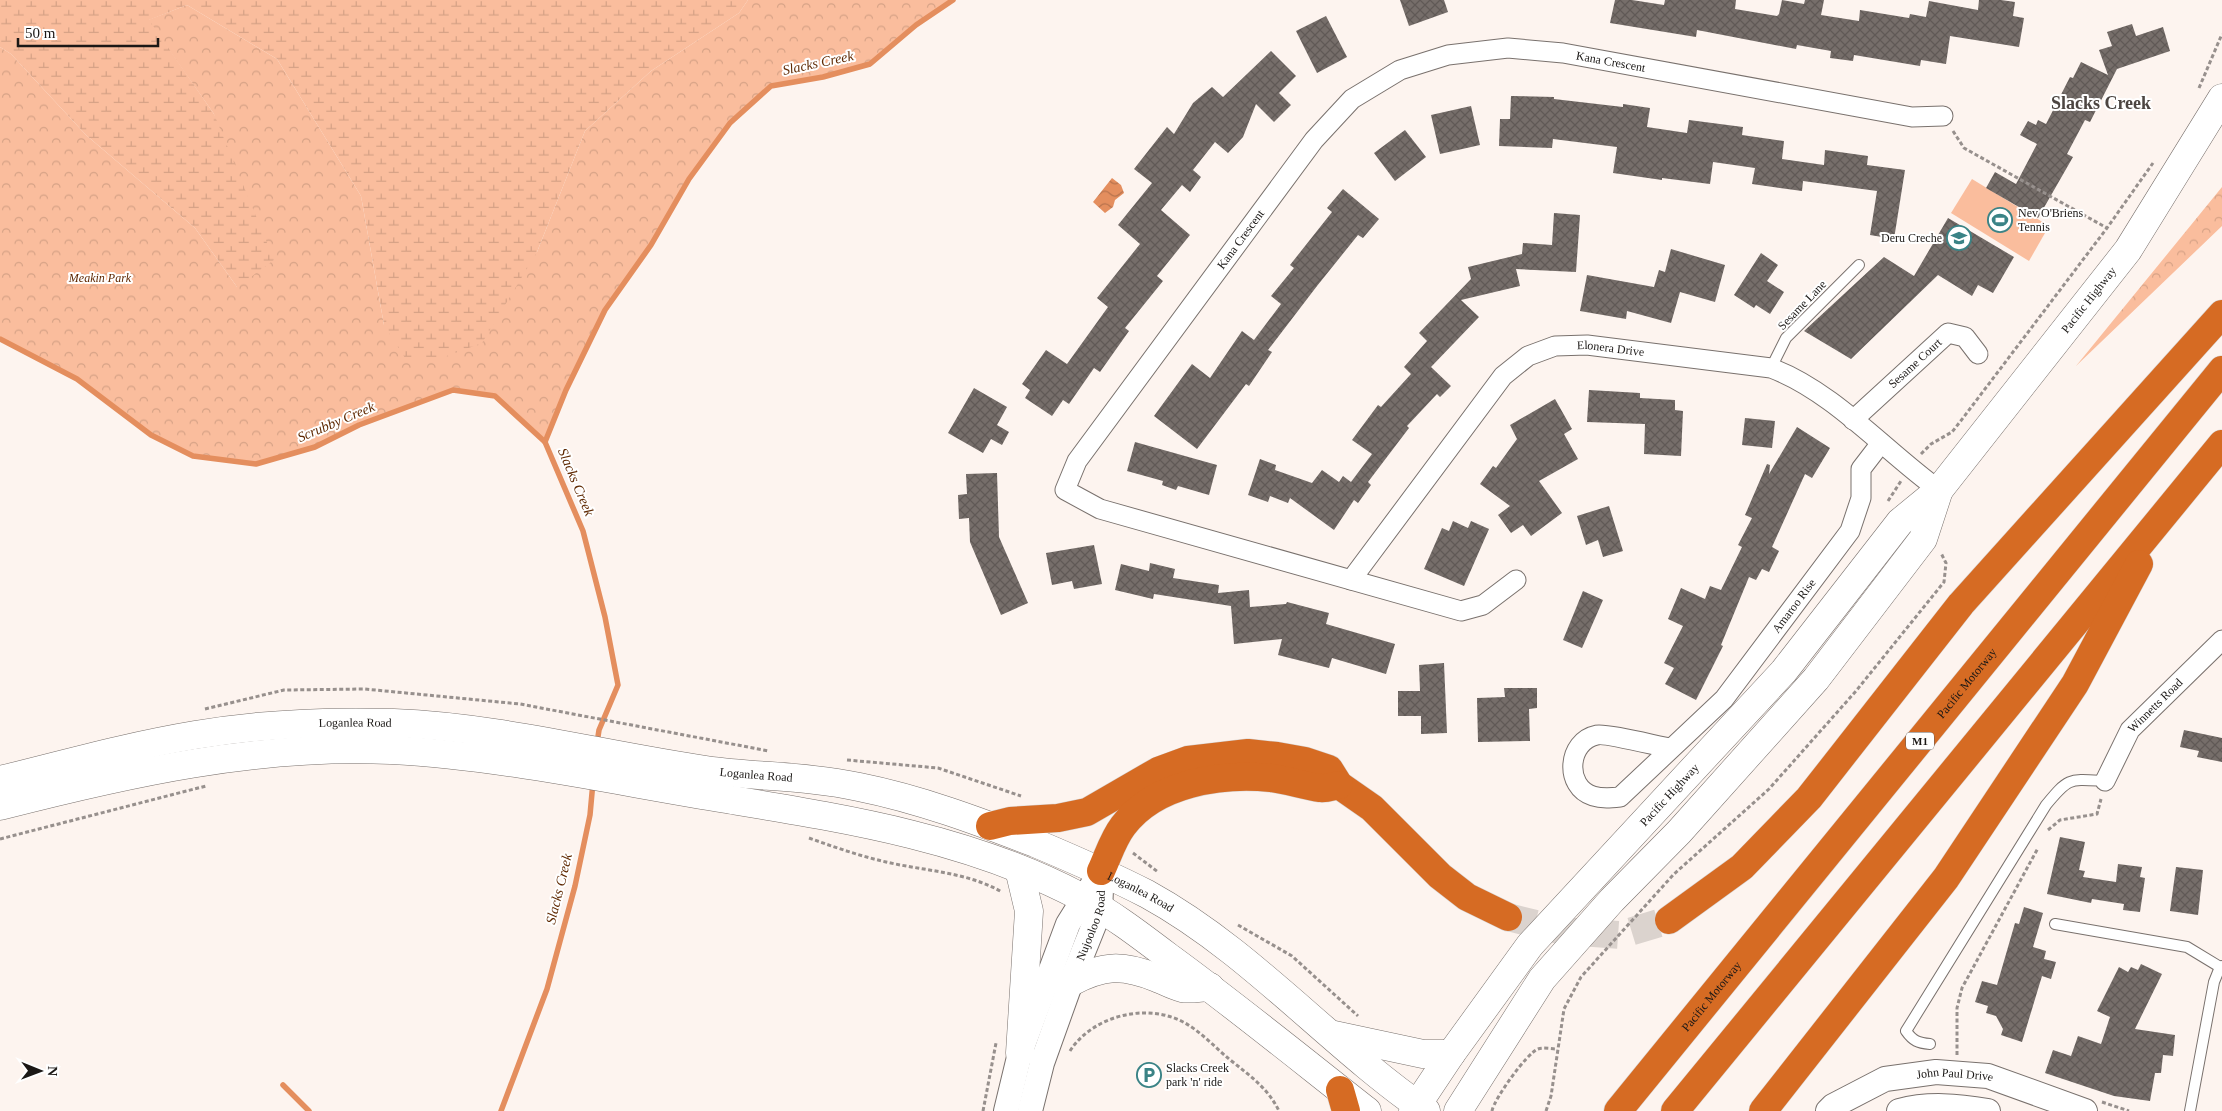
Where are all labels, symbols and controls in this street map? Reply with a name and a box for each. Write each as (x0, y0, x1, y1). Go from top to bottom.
scale bar (18, 15, 158, 47)
text: 50 m (25, 25, 56, 41)
water label: Slacks Creek (781, 48, 856, 78)
street label: Kana Crescent (1575, 49, 1647, 75)
district label: Slacks Creek (2051, 93, 2151, 113)
street label: Kana Crescent (1214, 206, 1268, 272)
place label: Nev O'Briens Tennis (2018, 206, 2083, 234)
sports icon: Nev O'Briens Tennis (1987, 207, 2013, 233)
school or university icon: Deru Creche (1946, 225, 1972, 251)
place label: Deru Creche (1881, 231, 1942, 245)
street label: Pacific Highway (2058, 264, 2119, 336)
park label: Meakin Park (68, 271, 132, 285)
street label: Sesame Lane (1775, 277, 1829, 333)
street label: Sesame Court (1885, 335, 1945, 391)
street label: Elonera Drive (1577, 338, 1645, 359)
water label: Scrubby Creek (295, 399, 378, 445)
water label: Slacks Creek (555, 446, 597, 519)
street label: Amaroo Rise (1769, 576, 1819, 636)
street label: Pacific Motorway (1934, 645, 1999, 721)
street label: Winnetts Road (2125, 675, 2186, 735)
street label: Loganlea Road (319, 715, 392, 730)
road number: M1 (1906, 732, 1934, 749)
street label: Pacific Highway (1637, 761, 1702, 829)
street label: Loganlea Road (719, 765, 793, 785)
water label: Slacks Creek (543, 851, 575, 926)
street label: Loganlea Road (1105, 869, 1176, 915)
street label: Nujooloo Road (1073, 890, 1108, 963)
street label: Pacific Motorway (1679, 958, 1744, 1034)
north arrow (15, 1046, 65, 1096)
place label: Slacks Creek park 'n' ride (1166, 1061, 1229, 1089)
parking icon: Slacks Creek park 'n' ride (1136, 1062, 1162, 1088)
street label: John Paul Drive (1915, 1065, 1995, 1084)
text: N (45, 1066, 60, 1076)

